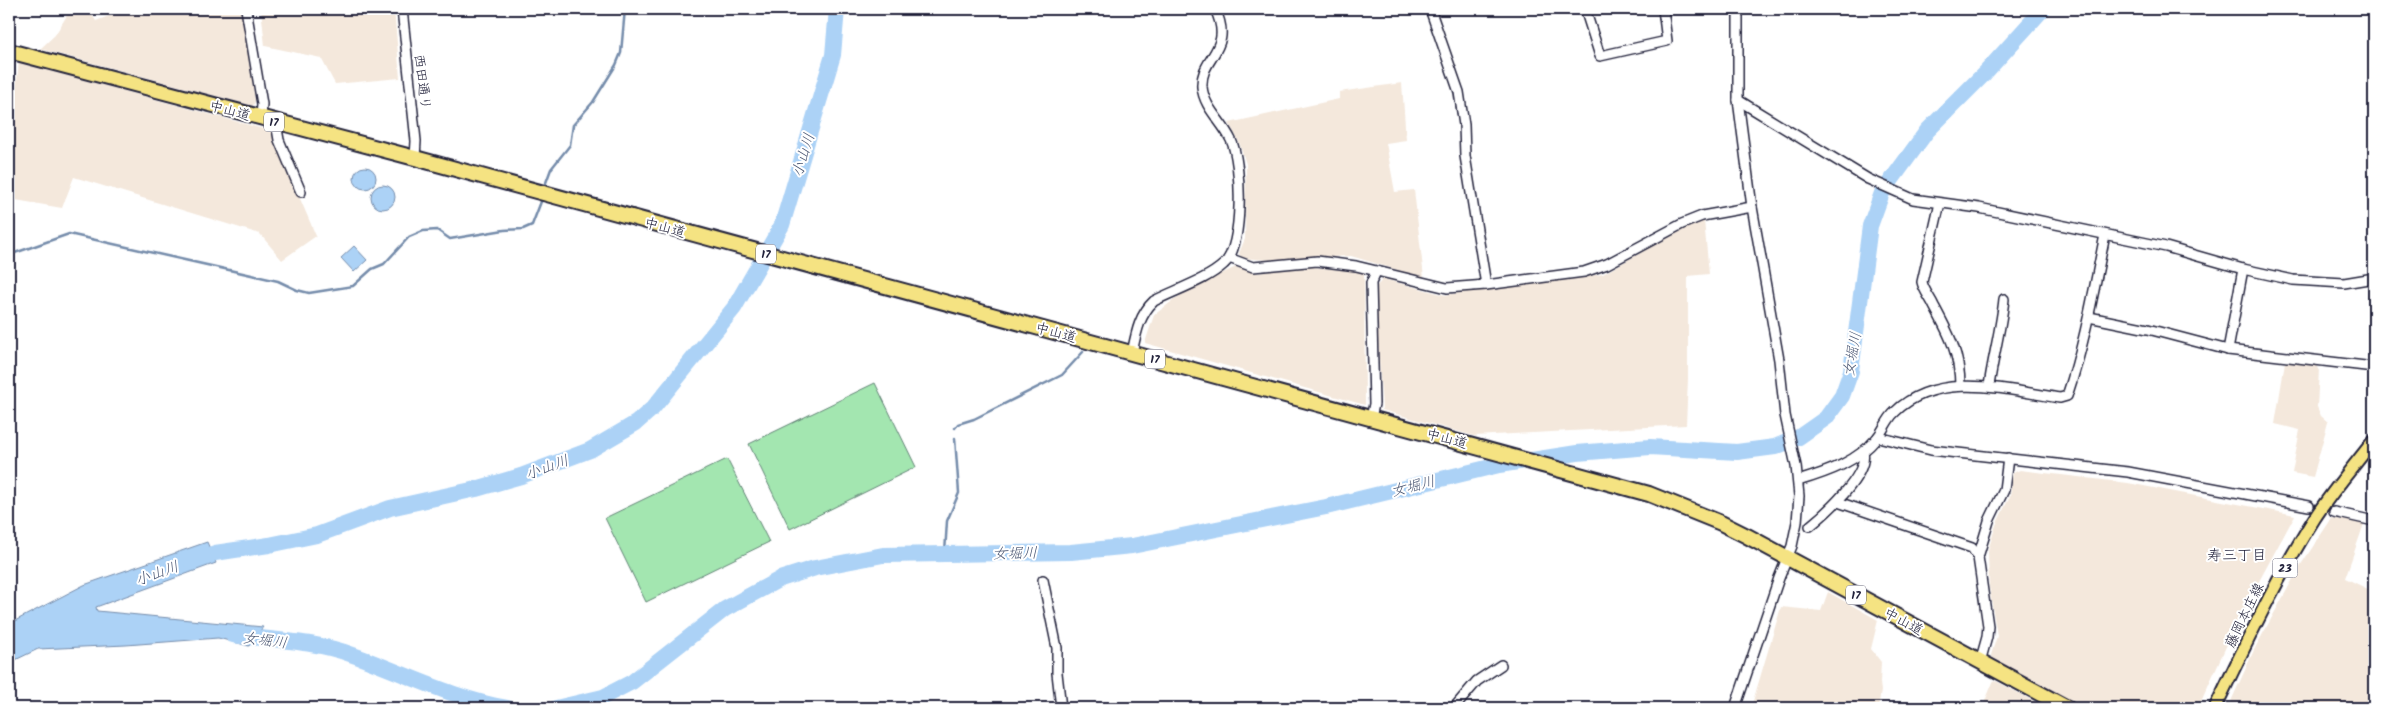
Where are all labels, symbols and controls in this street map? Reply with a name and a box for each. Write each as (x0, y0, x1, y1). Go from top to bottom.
street label: 西田通り (408, 53, 436, 111)
street label: 中山道 (207, 95, 253, 127)
road number: 17 (264, 112, 284, 132)
water label: 小山川 (786, 130, 822, 180)
street label: 中山道 (642, 212, 688, 244)
road number: 17 (756, 244, 776, 264)
street label: 中山道 (1033, 317, 1079, 349)
water label: 女堀川 (1837, 330, 1869, 378)
road number: 17 (1145, 349, 1165, 368)
street label: 中山道 (1424, 423, 1470, 455)
water label: 小山川 (522, 449, 573, 487)
water label: 女堀川 (1388, 470, 1438, 504)
water label: 女堀川 (992, 542, 1038, 566)
district label: 寿三丁目 (2207, 544, 2267, 568)
water label: 小山川 (132, 555, 183, 593)
road number: 23 (2272, 558, 2298, 578)
street label: 藤岡本庄線 (2220, 579, 2270, 652)
road number: 17 (1846, 586, 1866, 604)
street label: 中山道 (1880, 602, 1927, 641)
water label: 女堀川 (241, 626, 289, 656)

